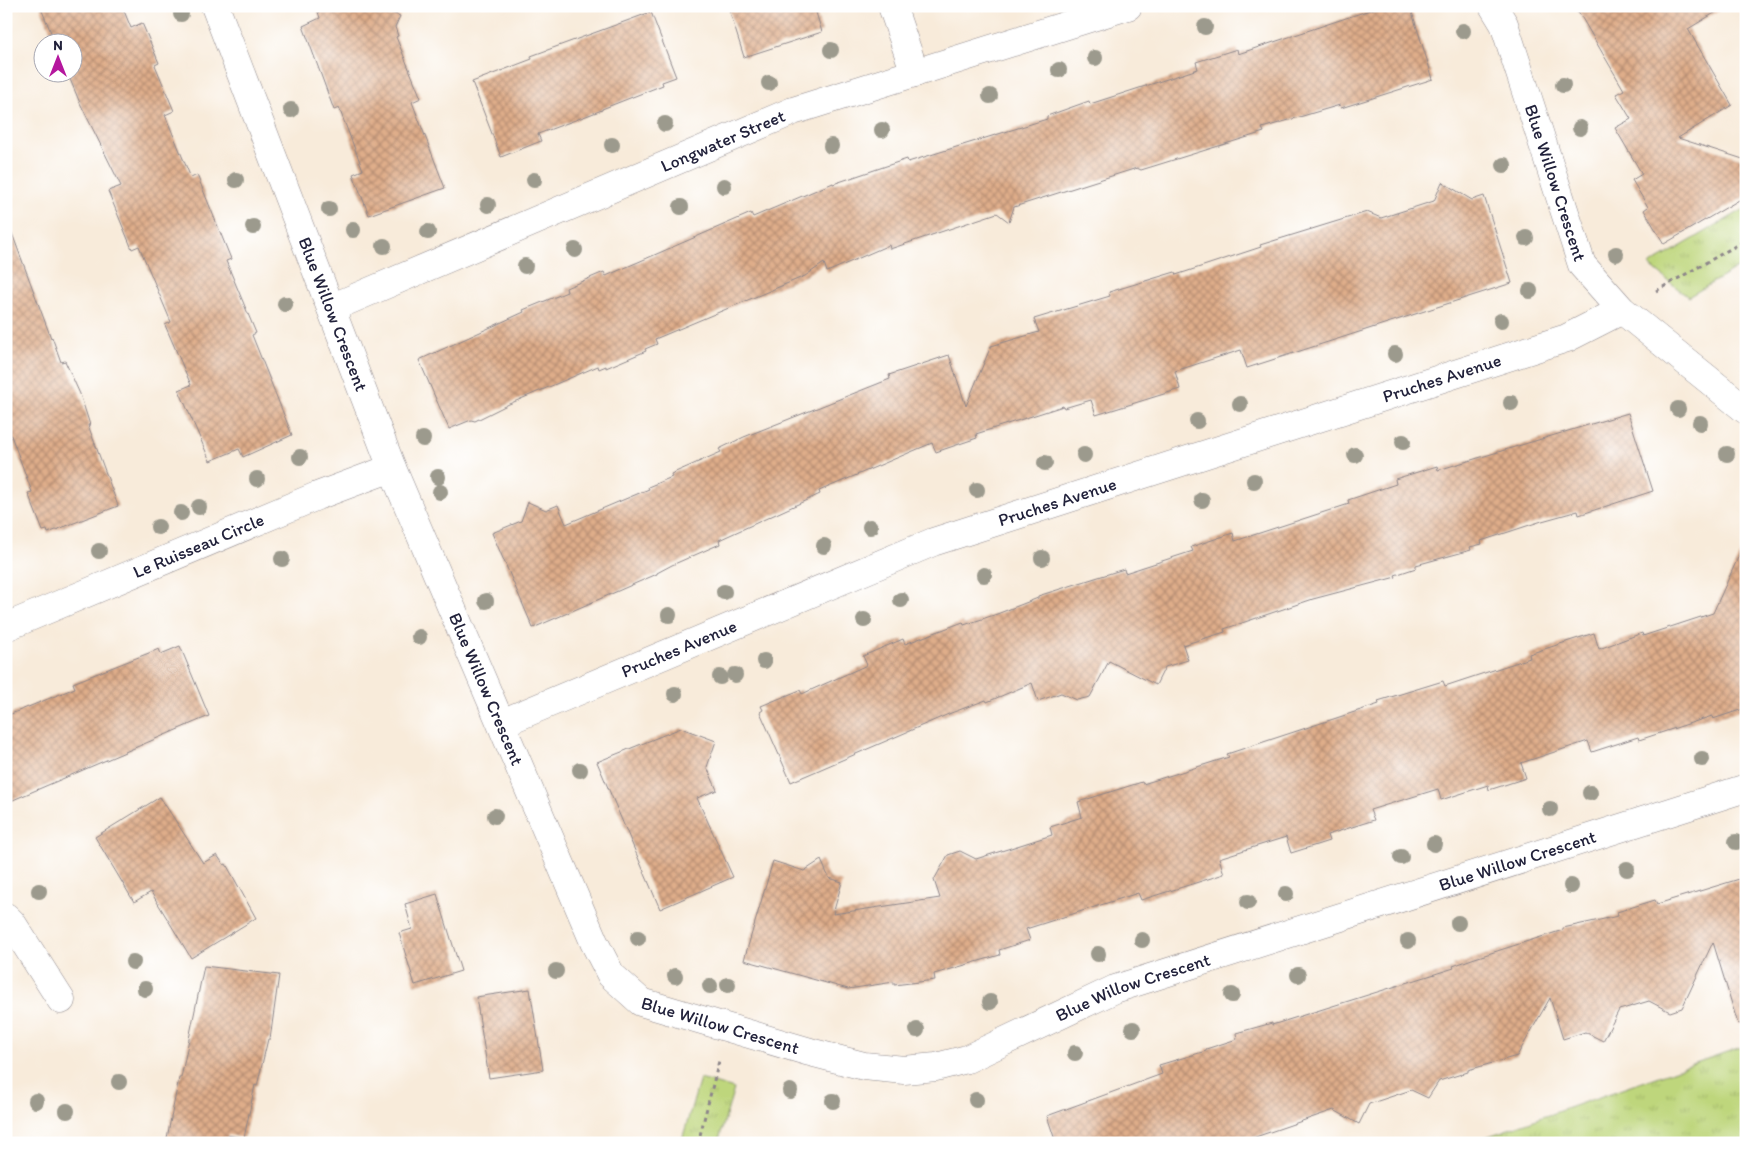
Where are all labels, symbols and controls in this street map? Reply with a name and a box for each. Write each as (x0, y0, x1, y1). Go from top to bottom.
north arrow (32, 32, 82, 82)
text: N (53, 37, 63, 54)
street label: Blue Willow Crescent (1520, 102, 1591, 264)
street label: Longwater Street (657, 105, 789, 177)
street label: Blue Willow Crescent (294, 234, 373, 395)
street label: Pruches Avenue (1380, 349, 1504, 408)
street label: Pruches Avenue (995, 473, 1119, 531)
street label: Le Ruisseau Circle (130, 509, 267, 583)
street label: Blue Willow Crescent (444, 609, 528, 769)
street label: Pruches Avenue (618, 615, 740, 683)
street label: Blue Willow Crescent (1436, 825, 1599, 896)
street label: Blue Willow Crescent (1052, 948, 1213, 1026)
street label: Blue Willow Crescent (639, 992, 802, 1059)

